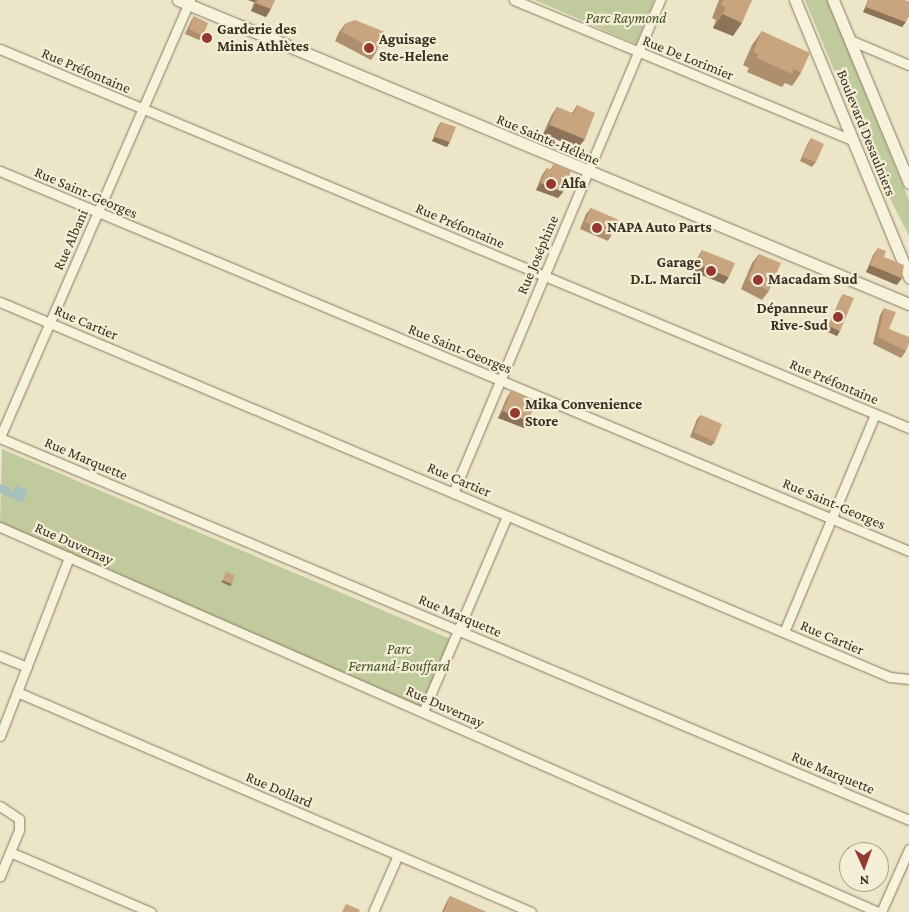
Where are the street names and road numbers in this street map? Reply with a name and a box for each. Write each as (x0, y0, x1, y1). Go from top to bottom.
street label: Rue De Lorimier (640, 31, 736, 85)
street label: Rue Préfontaine (39, 44, 133, 98)
street label: Boulevard Desaulniers (832, 67, 900, 199)
street label: Rue Sainte-Hélène (494, 110, 602, 170)
street label: Rue Saint-Georges (32, 163, 140, 223)
street label: Rue Préfontaine (413, 199, 507, 253)
street label: Rue Albani (50, 207, 92, 273)
street label: Rue Joséphine (513, 213, 563, 297)
street label: Rue Cartier (51, 302, 121, 344)
street label: Rue Saint-Georges (406, 320, 514, 378)
street label: Rue Préfontaine (787, 355, 881, 409)
street label: Rue Marquette (42, 433, 130, 485)
street label: Rue Cartier (424, 459, 494, 501)
street label: Rue Saint-Georges (780, 474, 888, 534)
street label: Rue Duvernay (32, 519, 116, 569)
street label: Rue Marquette (416, 590, 504, 642)
street label: Rue Cartier (797, 617, 867, 659)
street label: Rue Duvernay (403, 682, 487, 732)
street label: Rue Marquette (789, 747, 877, 799)
street label: Rue Dollard (243, 768, 315, 812)

